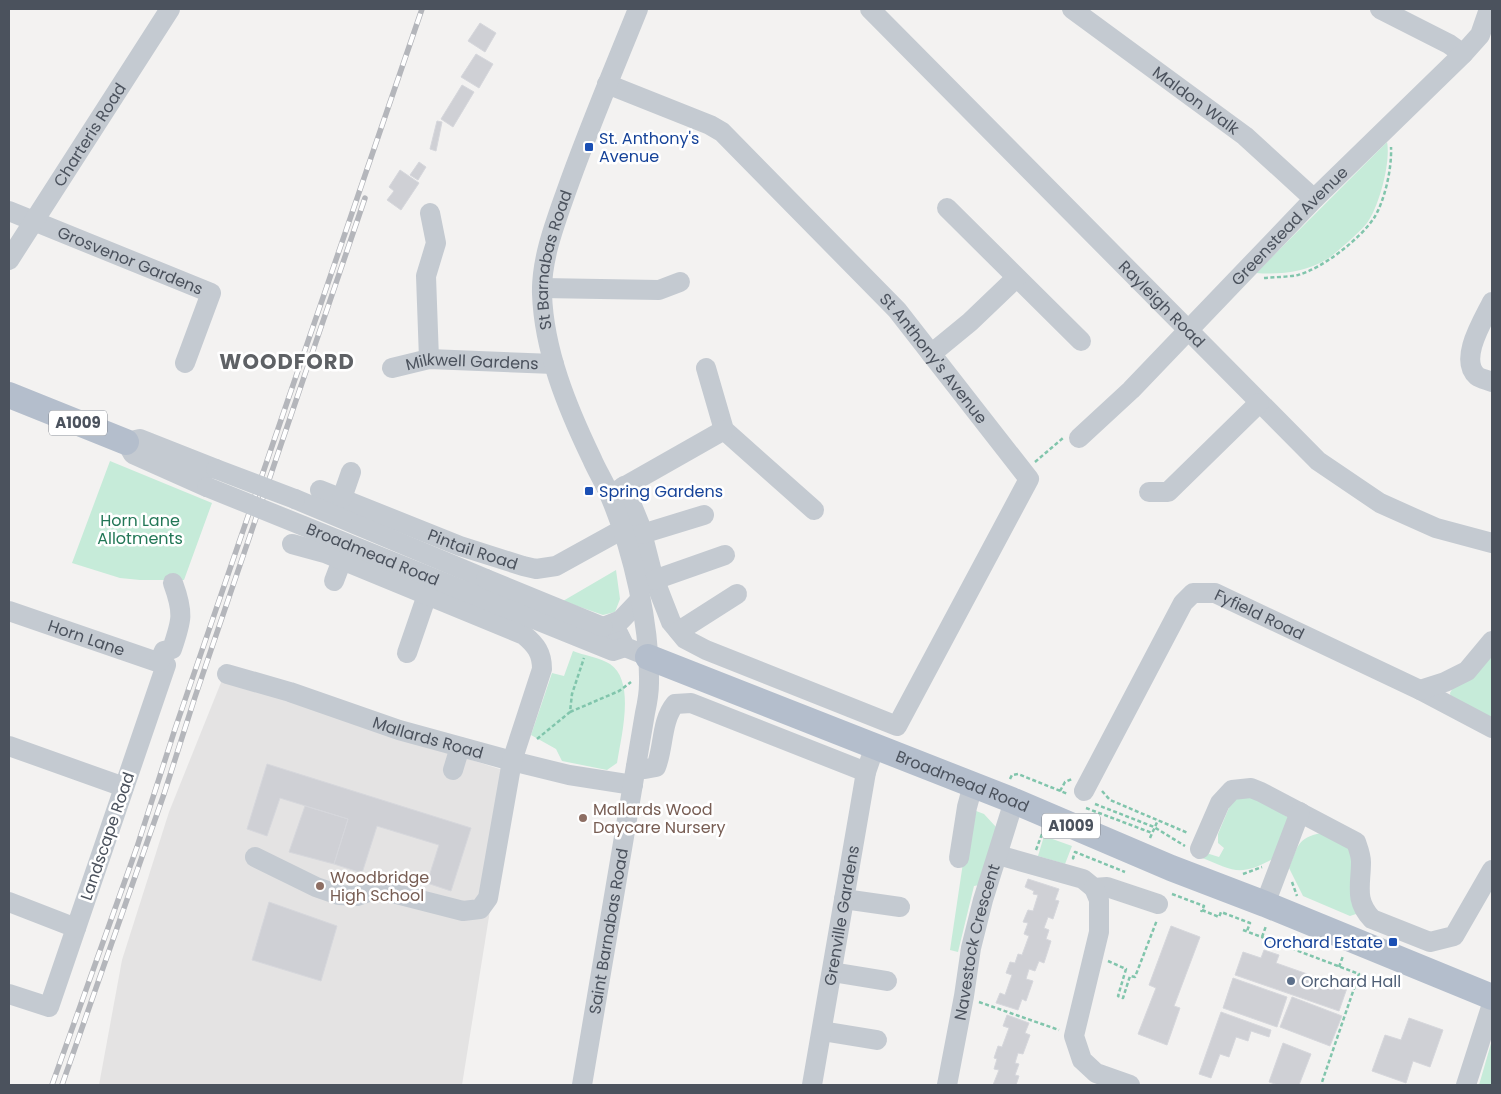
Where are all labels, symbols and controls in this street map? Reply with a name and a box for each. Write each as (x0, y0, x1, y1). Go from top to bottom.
street label: Maldon Walk (1148, 61, 1245, 141)
street label: Charteris Road (48, 78, 132, 191)
place label: St. Anthony's Avenue (599, 127, 699, 168)
marker: St. Anthony's Avenue (583, 141, 595, 153)
street label: Greenstead Avenue (1226, 161, 1353, 291)
street label: St Barnabas Road (531, 187, 578, 332)
street label: Grosvenor Gardens (54, 221, 206, 301)
street label: Rayleigh Road (1113, 255, 1210, 353)
street label: St Anthony's Avenue (874, 288, 993, 429)
district label: WOODFORD (219, 347, 355, 376)
street label: Milkwell Gardens (403, 348, 539, 376)
road number: A1009 (49, 410, 107, 436)
place label: Spring Gardens (599, 480, 723, 503)
marker: Spring Gardens (583, 485, 595, 497)
park label: Horn Lane Allotments (97, 509, 183, 550)
street label: Broadmead Road (303, 517, 443, 592)
street label: Pintail Road (424, 523, 521, 576)
street label: Fyfield Road (1211, 583, 1308, 646)
street label: Horn Lane (45, 614, 128, 662)
street label: Mallards Road (369, 711, 486, 765)
street label: Broadmead Road (892, 745, 1033, 818)
street label: Landscape Road (75, 769, 140, 903)
place label: Mallards Wood Daycare Nursery (593, 798, 726, 839)
marker: Mallards Wood Daycare Nursery (577, 812, 589, 824)
road number: A1009 (1042, 814, 1100, 838)
street label: Grenville Gardens (818, 844, 865, 988)
street label: Saint Barnabas Road (583, 846, 634, 1016)
street label: Navestock Crescent (949, 861, 1006, 1022)
place label: Woodbridge High School (330, 866, 429, 907)
marker: Woodbridge High School (314, 880, 326, 892)
place label: Orchard Estate (1264, 931, 1383, 954)
marker: Orchard Estate (1387, 936, 1399, 948)
place label: Orchard Hall (1301, 970, 1401, 993)
marker: Orchard Hall (1285, 975, 1297, 987)

